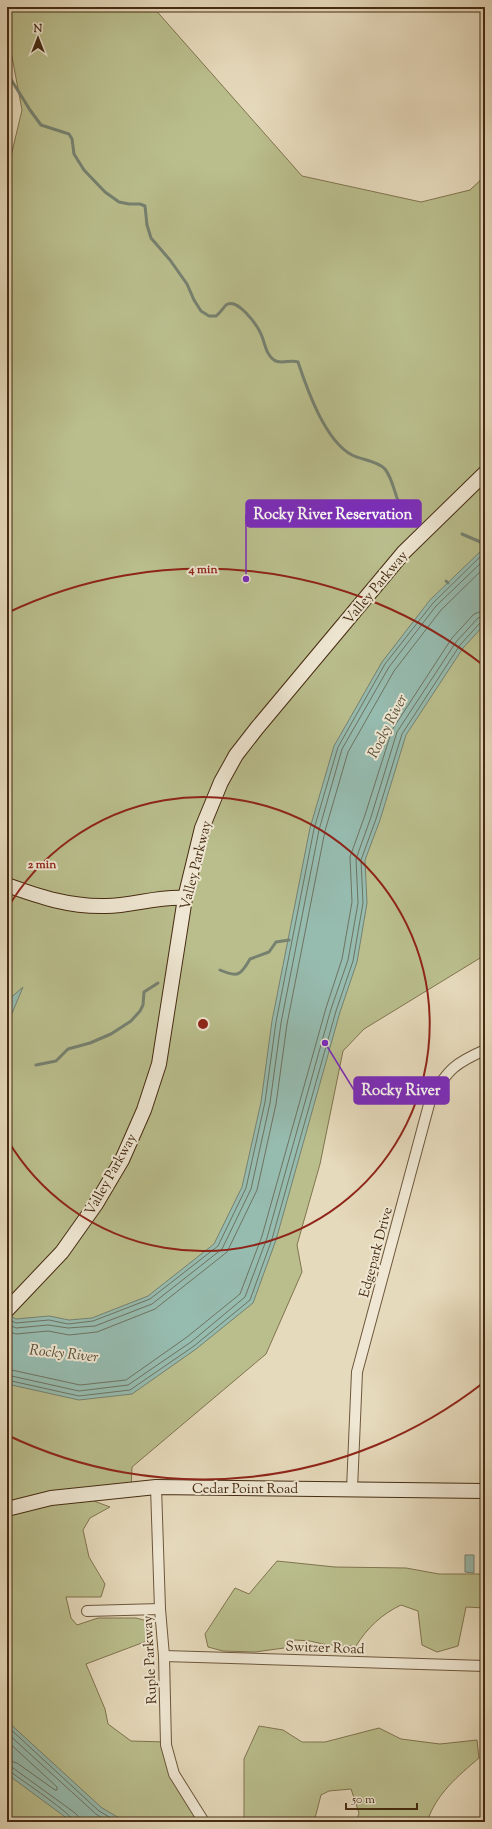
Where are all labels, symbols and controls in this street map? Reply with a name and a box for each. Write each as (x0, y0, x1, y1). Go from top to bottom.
north arrow (18, 18, 58, 58)
text: N (33, 21, 43, 37)
callout: Rocky River Reservation (246, 500, 421, 527)
text: Rocky River Reservation (254, 505, 413, 526)
street label: Valley Parkway (340, 547, 413, 630)
text: 4 min (187, 561, 218, 579)
water label: Rocky River (363, 690, 414, 762)
street label: Valley Parkway (176, 819, 218, 912)
text: 2 min (28, 856, 57, 874)
centre of rings (196, 1017, 210, 1031)
callout: Rocky River (354, 1077, 449, 1104)
text: Rocky River (362, 1081, 441, 1102)
street label: Valley Parkway (81, 1130, 143, 1220)
street label: Edgepark Drive (355, 1205, 399, 1300)
water label: Rocky River (28, 1340, 100, 1369)
street label: Cedar Point Road (192, 1480, 298, 1500)
street label: Ruple Parkway (139, 1615, 163, 1705)
street label: Switzer Road (285, 1638, 365, 1660)
scale bar (346, 1785, 417, 1811)
text: 50 m (351, 1791, 375, 1809)

